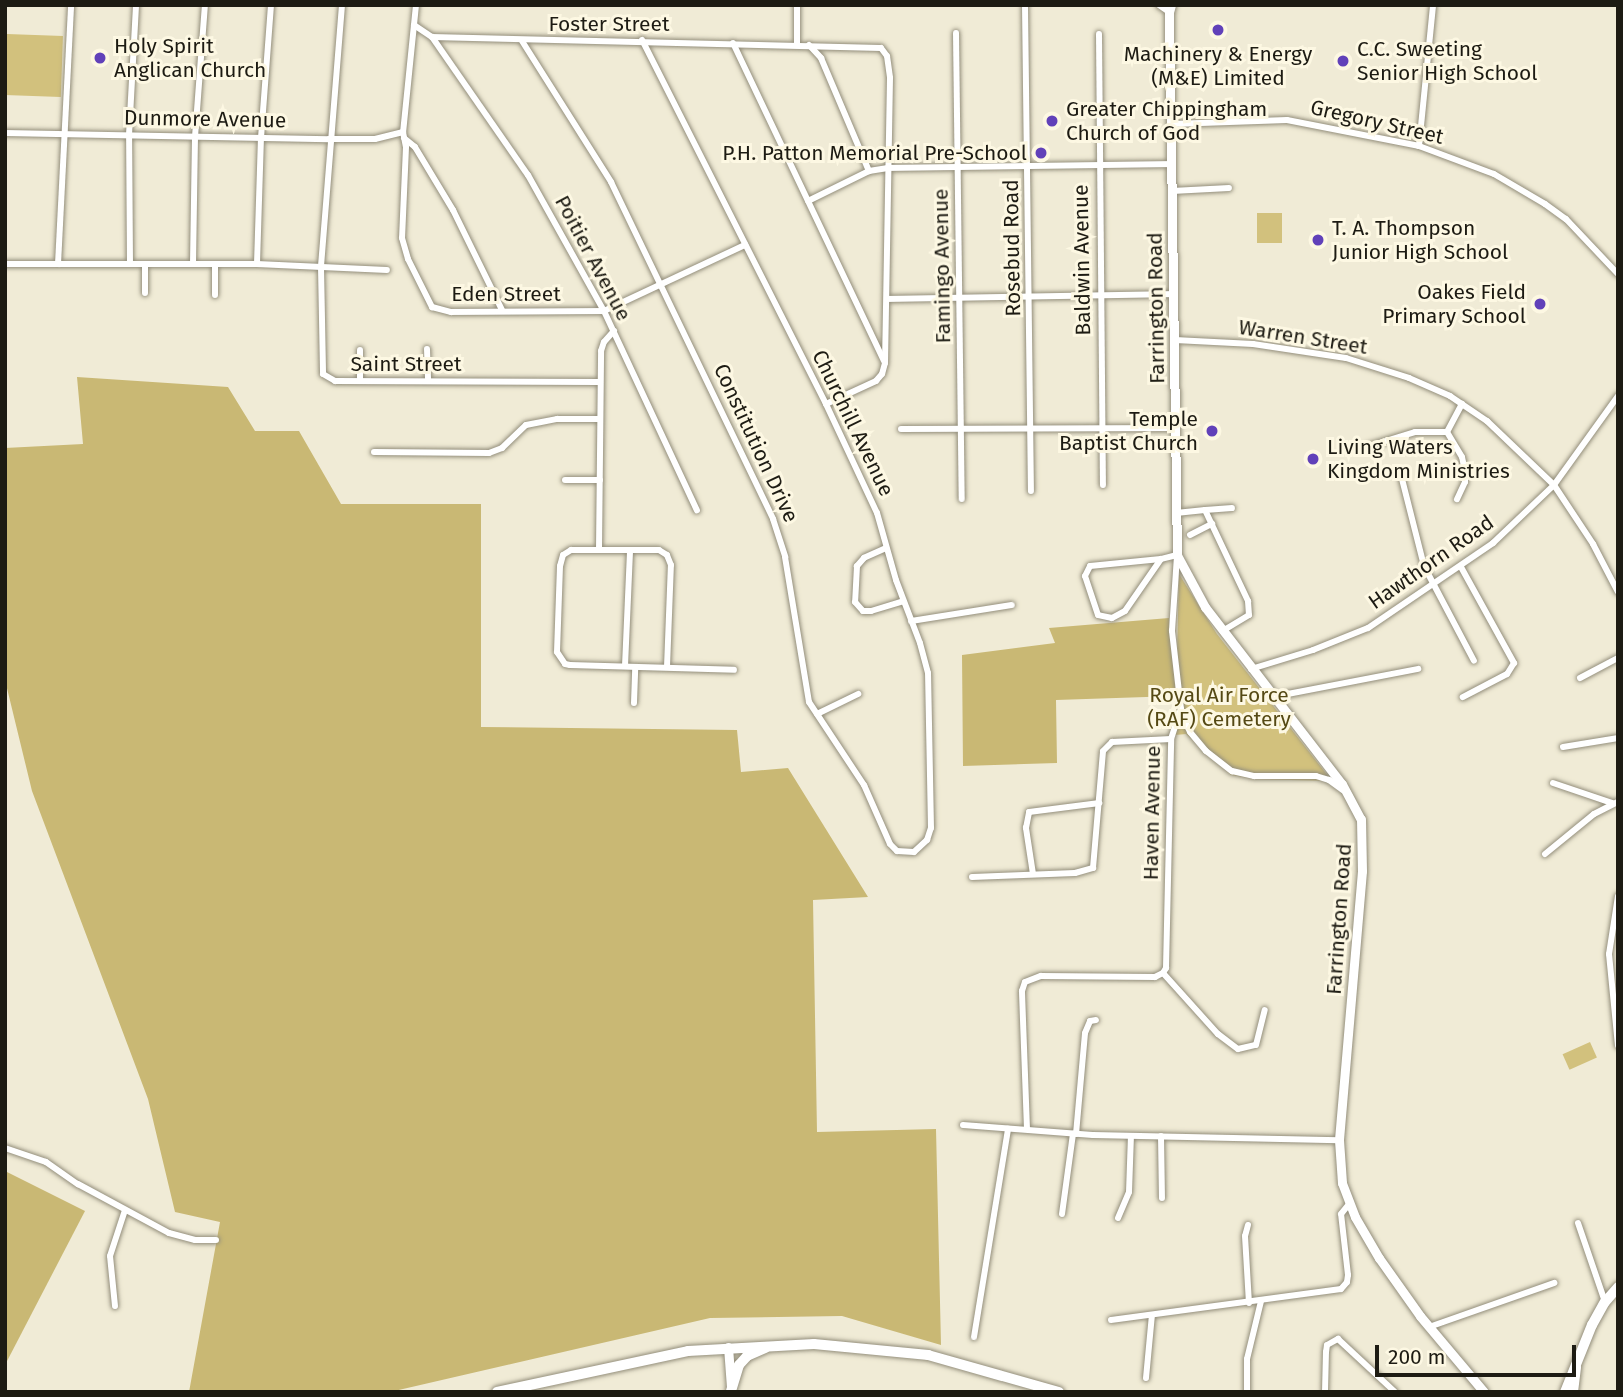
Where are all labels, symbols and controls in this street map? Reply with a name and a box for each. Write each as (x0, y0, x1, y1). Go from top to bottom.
street label: Foster Street (548, 11, 670, 37)
marker: Machinery & Energy (M&E) Limited (1210, 22, 1226, 38)
place label: Holy Spirit Anglican Church (114, 33, 266, 83)
place label: C.C. Sweeting Senior High School (1357, 36, 1538, 86)
place label: Machinery & Energy (M&E) Limited (1124, 41, 1312, 91)
marker: Holy Spirit Anglican Church (92, 50, 108, 66)
marker: C.C. Sweeting Senior High School (1335, 53, 1351, 69)
street label: Gregory Street (1308, 94, 1446, 150)
place label: Greater Chippingham Church of God (1066, 96, 1267, 146)
street label: Dunmore Avenue (124, 105, 286, 133)
marker: Greater Chippingham Church of God (1044, 113, 1060, 129)
place label: P.H. Patton Memorial Pre-School (722, 140, 1027, 166)
marker: P.H. Patton Memorial Pre-School (1033, 145, 1049, 161)
street label: Rosebud Road (998, 179, 1026, 317)
street label: Baldwin Avenue (1068, 184, 1096, 336)
street label: Famingo Avenue (928, 188, 956, 344)
street label: Poitier Avenue (549, 191, 637, 325)
place label: T. A. Thompson Junior High School (1332, 215, 1508, 265)
street label: Farrington Road (1142, 232, 1170, 384)
marker: T. A. Thompson Junior High School (1310, 232, 1326, 248)
place label: Oakes Field Primary School (1382, 279, 1526, 329)
street label: Eden Street (451, 281, 561, 307)
marker: Oakes Field Primary School (1532, 296, 1548, 312)
street label: Warren Street (1237, 314, 1369, 360)
street label: Churchill Avenue (807, 346, 899, 500)
street label: Saint Street (350, 351, 462, 377)
street label: Constitution Drive (708, 360, 804, 526)
place label: Temple Baptist Church (1059, 406, 1198, 456)
marker: Temple Baptist Church (1204, 423, 1220, 439)
place label: Living Waters Kingdom Ministries (1327, 434, 1510, 484)
marker: Living Waters Kingdom Ministries (1305, 451, 1321, 467)
street label: Hawthorn Road (1363, 509, 1499, 615)
park label: Royal Air Force (RAF) Cemetery (1147, 682, 1291, 732)
street label: Haven Avenue (1138, 745, 1166, 881)
street label: Farrington Road (1321, 842, 1357, 996)
scale bar (1378, 1330, 1579, 1374)
text: 200 m (1388, 1344, 1445, 1370)

